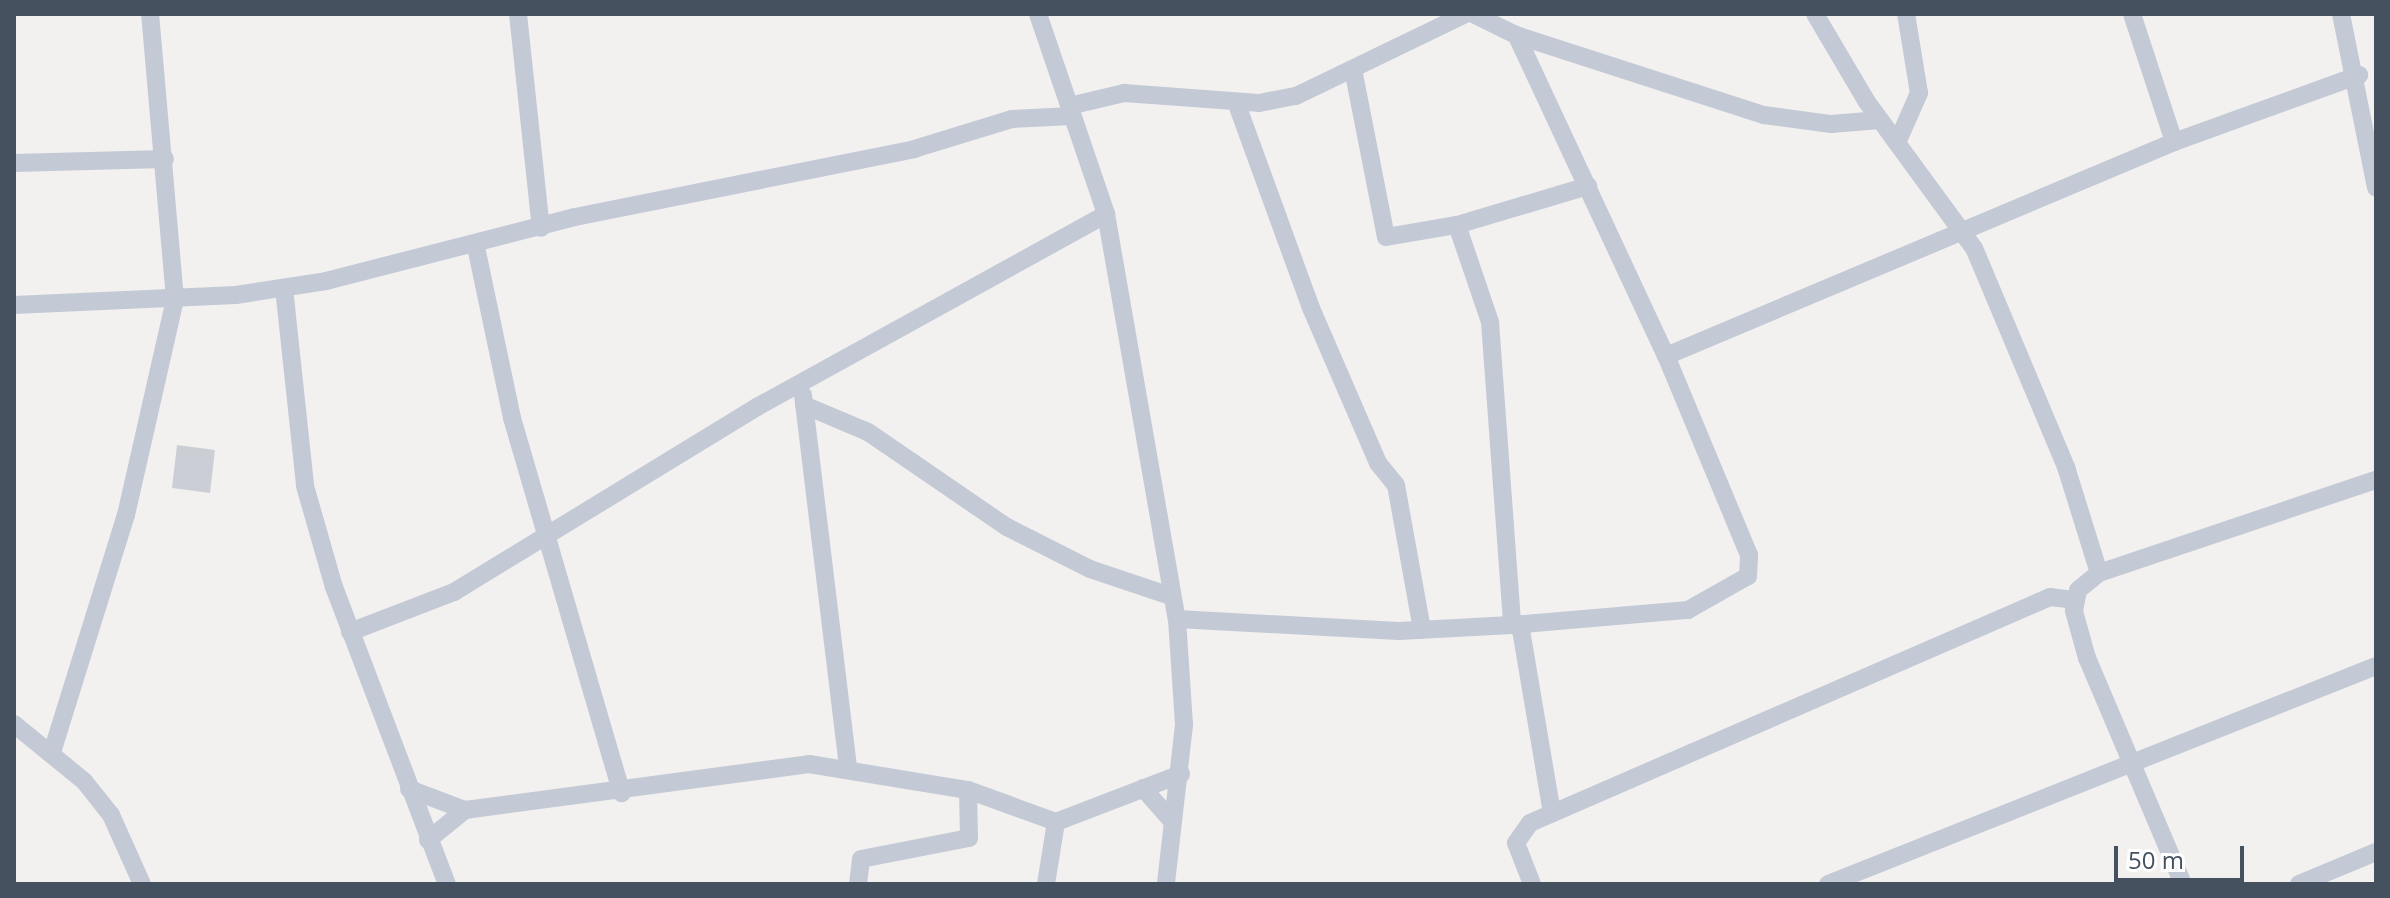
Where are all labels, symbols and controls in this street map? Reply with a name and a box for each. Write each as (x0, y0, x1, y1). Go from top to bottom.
scale bar (2118, 830, 2248, 880)
text: 50 m (2128, 843, 2184, 876)

